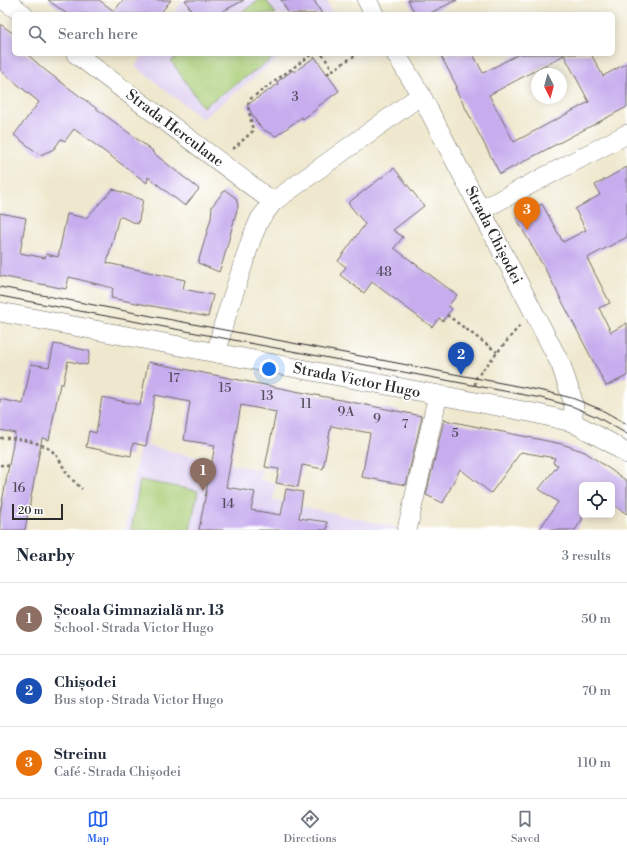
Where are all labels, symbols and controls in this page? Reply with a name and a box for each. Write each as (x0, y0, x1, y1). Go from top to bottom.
search box (12, 12, 615, 56)
icon: search (26, 23, 48, 45)
text: Search here (58, 25, 138, 44)
north arrow (531, 68, 567, 104)
street label: Strada Herculane (122, 85, 227, 171)
house number: 3 (291, 89, 299, 105)
street label: Strada Chișodei (461, 183, 526, 287)
pin: 3 (514, 197, 540, 230)
house number: 48 (376, 264, 392, 280)
pin: 2 (448, 342, 474, 375)
your location (259, 359, 279, 379)
street label: Strada Victor Hugo (292, 359, 422, 402)
house number: 17 (168, 370, 180, 386)
house number: 15 (219, 380, 231, 396)
house number: 13 (261, 388, 273, 404)
house number: 11 (300, 396, 312, 412)
house number: 9A (338, 404, 355, 420)
house number: 9 (373, 411, 381, 427)
house number: 7 (402, 416, 409, 432)
house number: 5 (451, 425, 459, 441)
pin: 1 (190, 458, 216, 491)
house number: 16 (12, 480, 26, 496)
map controls (579, 482, 615, 518)
button: locate (579, 482, 615, 518)
house number: 14 (222, 496, 235, 512)
scale bar (12, 502, 63, 521)
text: 20 m (18, 504, 43, 518)
text: Nearby (16, 545, 75, 567)
text: 3 results (562, 548, 611, 564)
text: Școala Gimnazială nr. 13 (54, 601, 224, 620)
text: 1 (26, 611, 32, 627)
text: 50 m (581, 611, 611, 627)
text: School · Strada Victor Hugo (54, 620, 214, 636)
text: Chișodei (54, 673, 116, 692)
text: 2 (25, 683, 33, 699)
text: 70 m (582, 683, 611, 699)
text: Bus stop · Strada Victor Hugo (54, 692, 224, 708)
text: Streinu (54, 745, 107, 764)
text: 3 (25, 755, 33, 771)
text: 110 m (577, 755, 611, 771)
text: Café · Strada Chișodei (54, 764, 181, 780)
tab: Map (87, 808, 109, 846)
tab: Directions (284, 808, 337, 846)
tab: Saved (511, 808, 540, 846)

